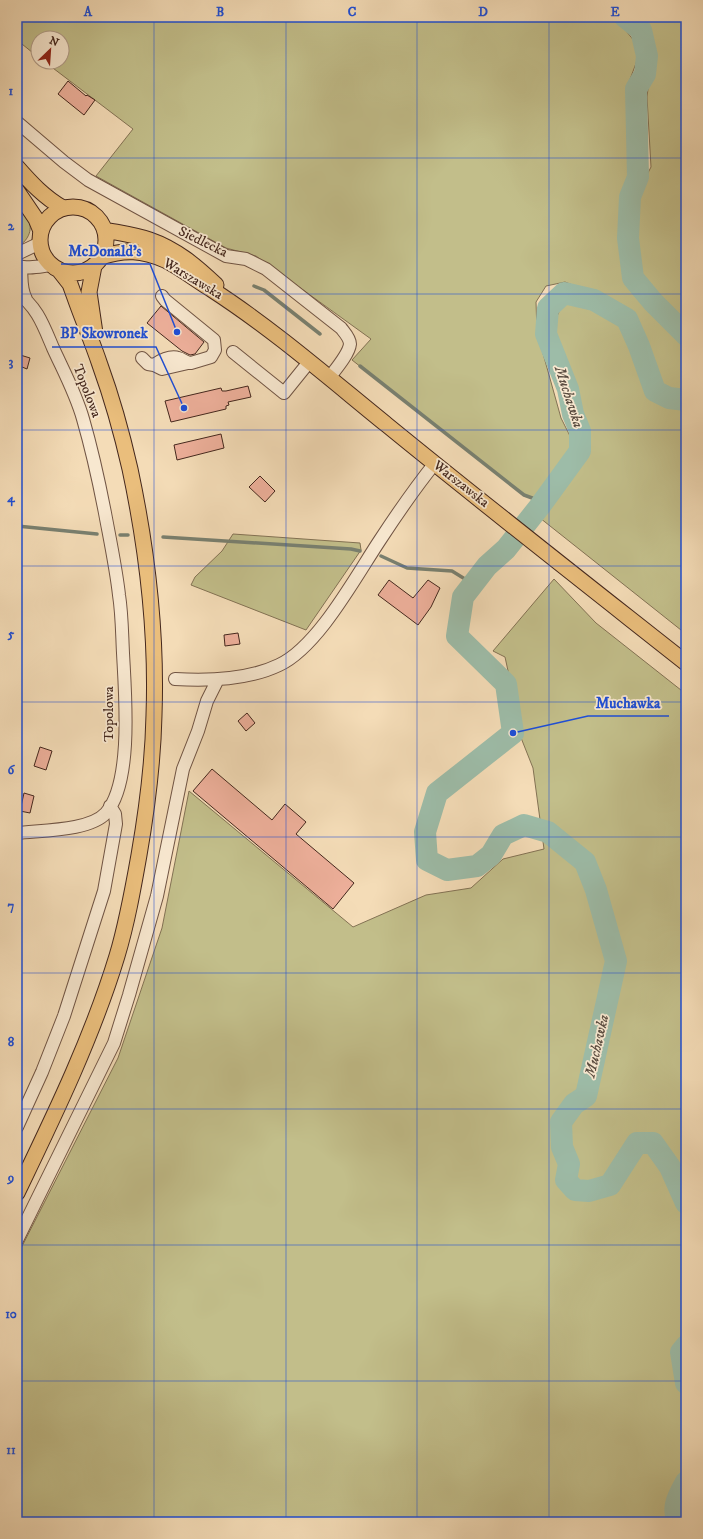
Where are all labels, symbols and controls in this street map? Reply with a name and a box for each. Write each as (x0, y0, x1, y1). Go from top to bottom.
text: A (83, 4, 93, 20)
text: B (216, 4, 224, 20)
text: C (348, 4, 357, 20)
text: D (478, 4, 488, 20)
text: E (610, 4, 620, 20)
north arrow (30, 30, 70, 70)
text: N (47, 34, 61, 50)
text: 1 (9, 83, 14, 99)
text: 2 (8, 218, 15, 234)
street label: Siedlecka (175, 222, 231, 262)
callout: McDonald's (61, 237, 150, 264)
text: McDonald's (68, 242, 142, 261)
street label: Warszawska (159, 254, 226, 304)
callout: BP Skowronek (52, 320, 156, 347)
text: BP Skowronek (60, 324, 148, 343)
text: 3 (9, 354, 14, 370)
street label: Topolowa (69, 362, 105, 420)
water label: Muchawka (550, 363, 588, 430)
street label: Warszawska (429, 456, 493, 512)
text: 4 (6, 490, 15, 507)
text: 5 (7, 626, 15, 642)
street label: Topolowa (100, 686, 118, 742)
callout: Muchawka (588, 689, 669, 716)
text: Muchawka (596, 694, 661, 713)
text: 6 (8, 762, 16, 778)
text: 7 (8, 898, 15, 914)
water label: Muchawka (580, 1013, 613, 1080)
text: 8 (8, 1034, 15, 1050)
text: 9 (7, 1170, 14, 1186)
text: 10 (5, 1306, 17, 1322)
text: 11 (6, 1442, 16, 1458)

